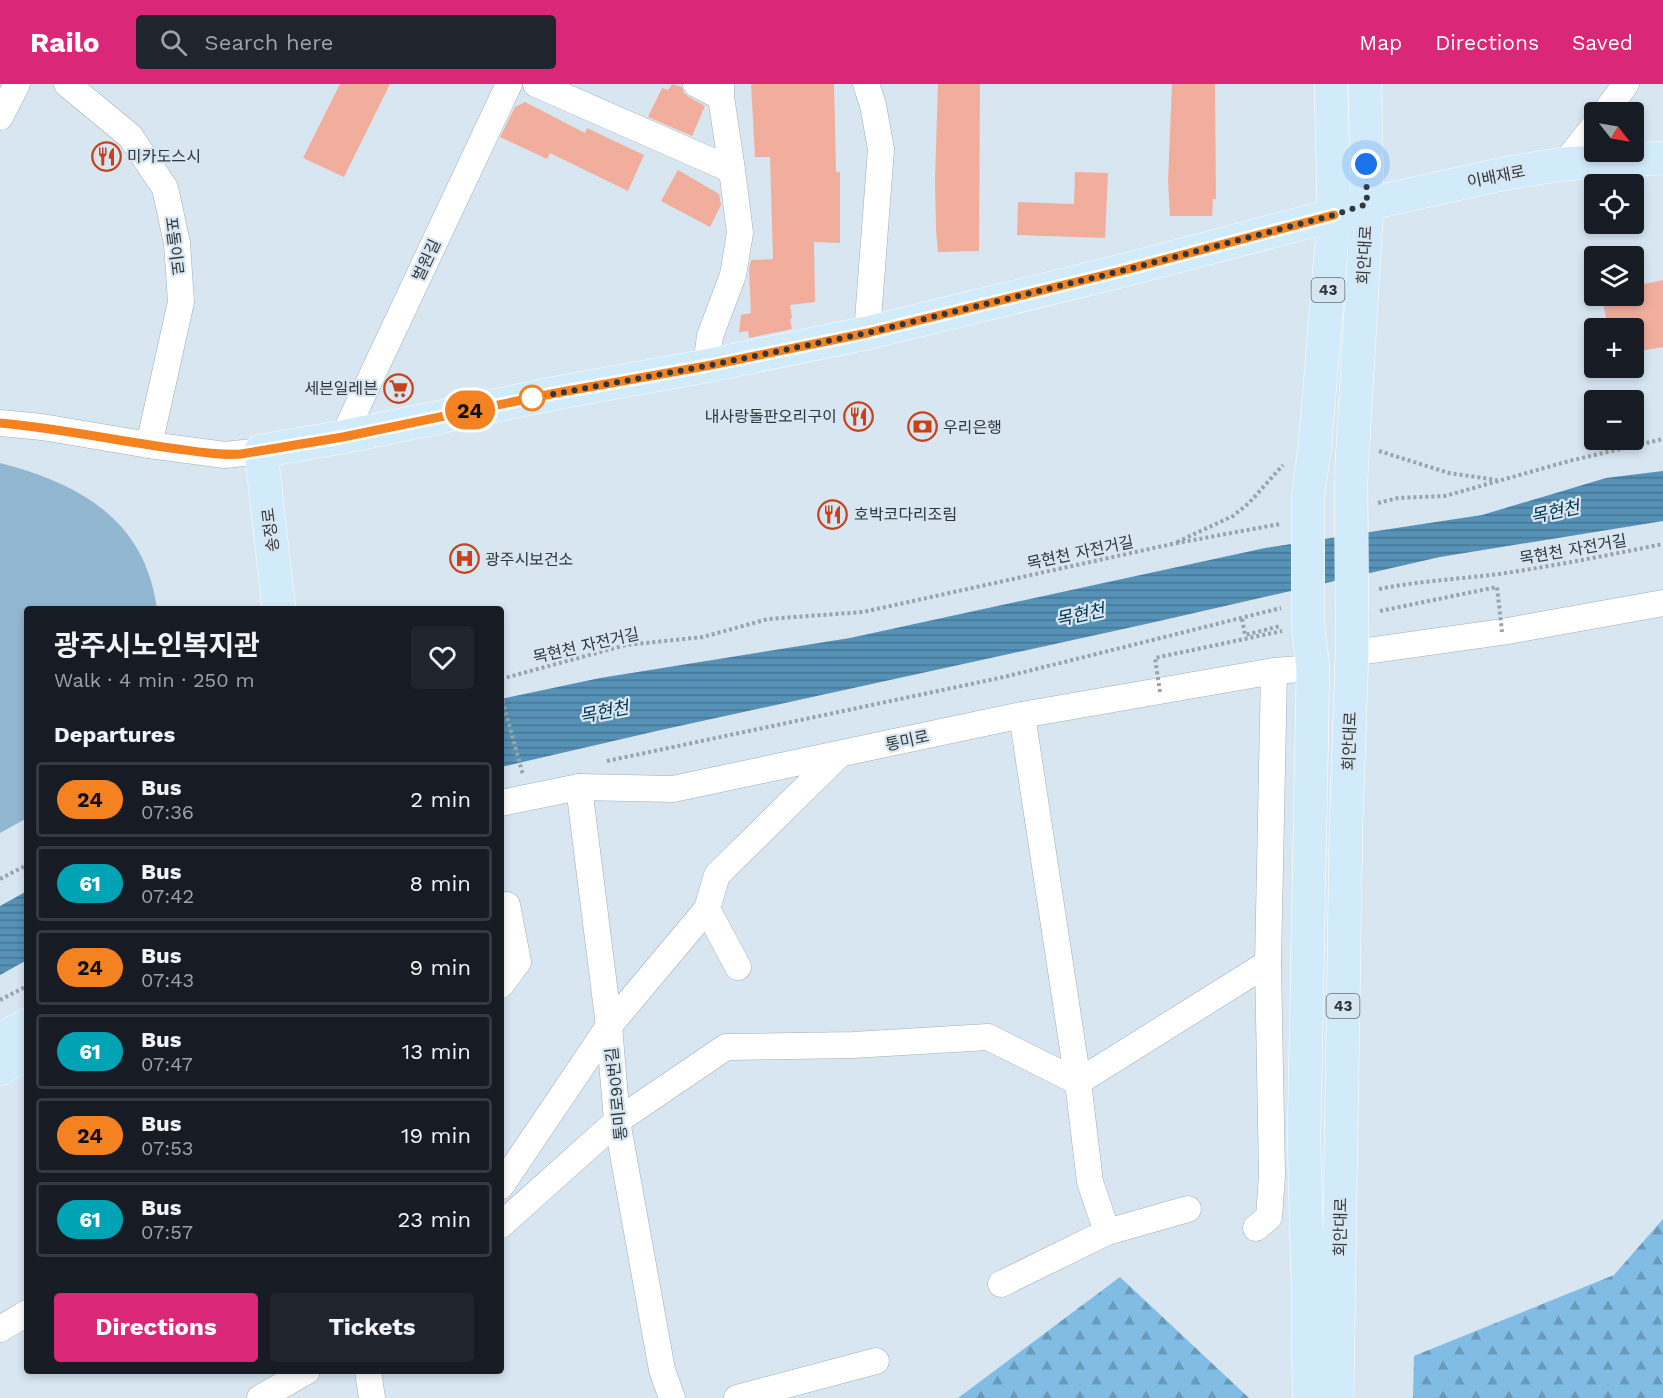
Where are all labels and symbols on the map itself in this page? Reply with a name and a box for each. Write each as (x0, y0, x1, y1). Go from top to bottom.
north arrow (1584, 102, 1644, 162)
restaurant icon: 미카도스시 (90, 140, 122, 172)
place label: 미카도스시 (127, 147, 201, 166)
your location (1351, 149, 1381, 179)
street label: 이배재로 (1465, 161, 1527, 191)
street label: 포돌이로 (161, 216, 188, 277)
street label: 회안대로 (1353, 225, 1376, 285)
street label: 벌원길 (409, 236, 444, 284)
road number: 43 (1312, 278, 1344, 302)
supermarket icon: 세븐일레븐 (383, 372, 415, 404)
place label: 세븐일레븐 (304, 379, 378, 398)
unlabelled marker (519, 385, 545, 411)
line badge: 24 (443, 390, 497, 430)
restaurant icon: 내사랑돌판오리구이 (842, 400, 874, 432)
place label: 내사랑돌판오리구이 (705, 407, 837, 426)
bank icon: 우리은행 (906, 411, 938, 443)
place label: 우리은행 (943, 418, 1002, 437)
water label: 목현천 (1528, 496, 1584, 527)
restaurant icon: 호박코다리조림 (817, 498, 849, 530)
place label: 호박코다리조림 (854, 505, 957, 524)
street label: 송정로 (258, 507, 283, 553)
street label: 목현천 자전거길 (1518, 531, 1628, 568)
street label: 목현천 자전거길 (1025, 532, 1135, 573)
hospital icon: 광주시보건소 (448, 543, 480, 575)
place label: 광주시보건소 (485, 550, 573, 569)
water label: 목현천 (1053, 599, 1109, 630)
street label: 목현천 자전거길 (531, 624, 641, 667)
water label: 목현천 (578, 696, 633, 727)
street label: 회안대로 (1339, 711, 1360, 771)
street label: 통미로 (884, 727, 931, 754)
road number: 43 (1326, 994, 1360, 1018)
street label: 통미로90번길 (602, 1046, 631, 1141)
street label: 회안대로 (1330, 1197, 1351, 1257)

